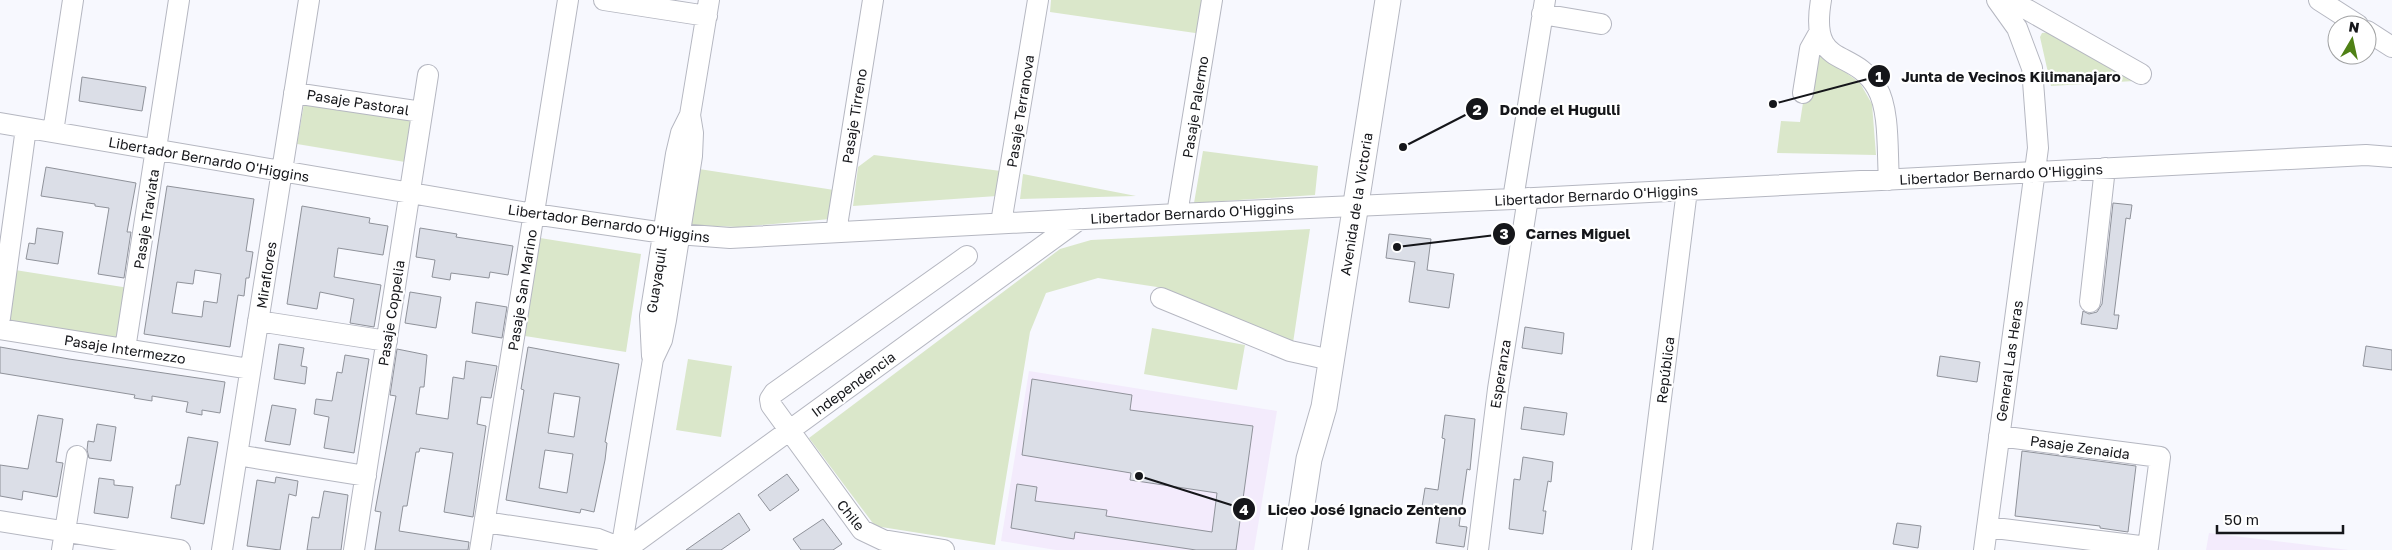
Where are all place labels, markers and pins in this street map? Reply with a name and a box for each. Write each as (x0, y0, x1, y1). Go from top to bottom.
callout: Junta de Vecinos Kilimanajaro (1867, 61, 2131, 91)
callout: Donde el Hugulli (1464, 94, 1630, 124)
callout: Carnes Miguel (1491, 219, 1641, 249)
callout: Liceo José Ignacio Zenteno (1232, 494, 1476, 524)

